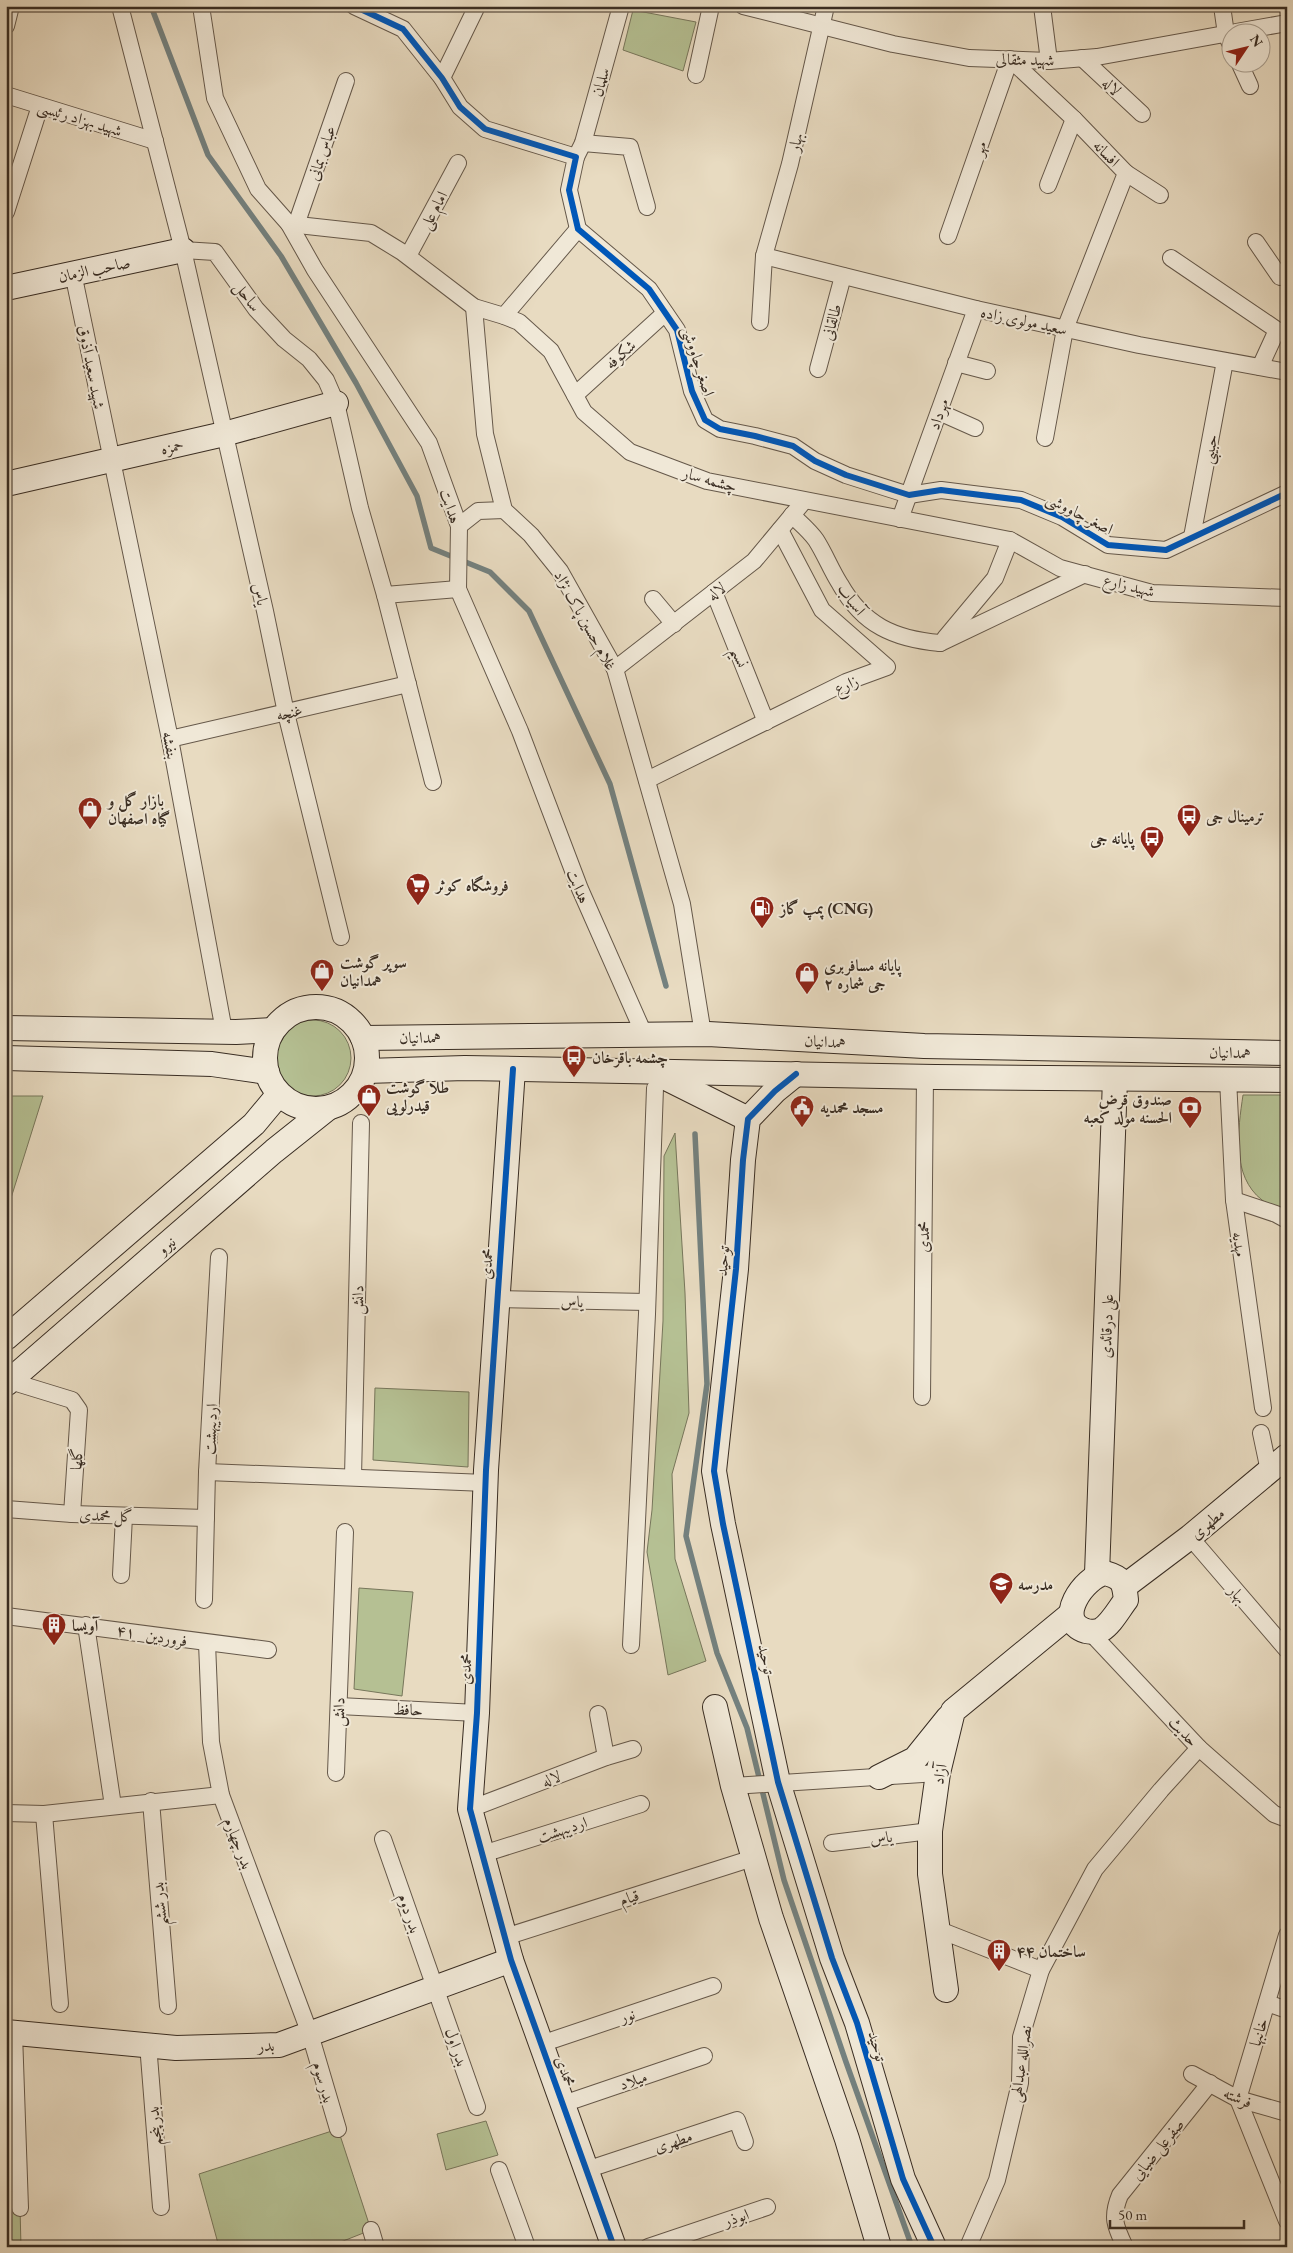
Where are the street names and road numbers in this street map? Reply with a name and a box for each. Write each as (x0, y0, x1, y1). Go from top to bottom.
street label: شهید مثقالی (995, 48, 1055, 71)
street label: سلمان (586, 65, 615, 99)
street label: لاله (1098, 72, 1126, 101)
street label: شهید بهزاد رئیسی (35, 96, 125, 142)
street label: عباس بمانی (302, 123, 341, 183)
street label: بهار (783, 131, 808, 155)
street label: افسانه (1089, 135, 1125, 171)
street label: مهر (967, 138, 992, 160)
street label: امام علی (415, 187, 456, 235)
street label: صاحب الزمان (56, 252, 132, 287)
street label: ساحل (229, 277, 266, 316)
street label: سعید مولوی زاده (979, 301, 1069, 340)
street label: طالقانی (817, 302, 846, 343)
street label: شهید سعید آذوق (73, 323, 110, 411)
street label: اصغر چاووشی (676, 323, 720, 399)
street label: شکوفه (600, 335, 640, 374)
street label: مهرداد (923, 396, 954, 433)
street label: حبیبی (1196, 432, 1226, 466)
street label: حمزه (159, 434, 186, 459)
street label: چشمه سار (678, 461, 739, 497)
street label: هدایت (435, 486, 466, 526)
street label: اصغر چاووشی (1042, 488, 1117, 540)
street label: غلام حسین پاک نژاد (546, 567, 622, 676)
street label: شهید زارع (1100, 569, 1157, 605)
street label: لاله (702, 577, 730, 606)
street label: آسیاب (833, 579, 871, 621)
street label: یاس (248, 581, 273, 608)
street label: نسیم (720, 644, 753, 673)
street label: زارع (831, 670, 863, 702)
street label: غنچه (274, 699, 304, 727)
street label: بنفشه (158, 729, 183, 761)
street label: هدایت (562, 866, 595, 907)
street label: همدانیان (399, 1027, 441, 1048)
street label: همدانیان (804, 1030, 846, 1053)
street label: همدانیان (1209, 1042, 1251, 1063)
street label: محمدی (913, 1221, 934, 1253)
street label: مهدیه (1227, 1230, 1252, 1258)
street label: نیرو (151, 1231, 180, 1261)
street label: توحید (711, 1244, 734, 1277)
street label: محمدی (475, 1248, 498, 1280)
street label: دانش (347, 1285, 368, 1315)
street label: یاس (561, 1291, 584, 1312)
street label: علی درقائدی (1095, 1293, 1119, 1359)
street label: اردیبهشت (199, 1403, 222, 1455)
street label: گلها (65, 1447, 88, 1471)
street label: مطهری (1186, 1503, 1229, 1544)
street label: گل محمدی (79, 1504, 133, 1528)
street label: بهار (1222, 1579, 1252, 1608)
street label: ۴۱ _فروردین (115, 1620, 189, 1651)
street label: توحید (753, 1642, 780, 1677)
street label: محمدی (454, 1653, 477, 1685)
street label: دانش (327, 1697, 350, 1727)
street label: حافظ (392, 1698, 424, 1721)
street label: حدیث (1164, 1712, 1203, 1751)
street label: آزاد (927, 1761, 952, 1786)
street label: لاله (539, 1765, 564, 1792)
street label: اردیبهشت (535, 1812, 590, 1847)
street label: بدر چهارم (215, 1814, 258, 1874)
street label: یاس (869, 1826, 894, 1849)
street label: بدر ششم (147, 1880, 178, 1927)
street label: قیام (617, 1884, 643, 1914)
street label: بدر دوم (389, 1890, 426, 1937)
street label: نور (615, 2003, 638, 2028)
street label: خانبها (1244, 2016, 1273, 2049)
street label: نصرالله عبدالهی (1005, 2024, 1037, 2104)
street label: بدر اول (440, 2025, 473, 2069)
street label: توحید (863, 2029, 892, 2065)
street label: بدر (255, 2035, 275, 2057)
street label: محمدی (550, 2053, 581, 2090)
street label: بدر سوم (304, 2059, 339, 2106)
street label: میلاد (616, 2066, 650, 2095)
street label: فرشته (1220, 2082, 1255, 2113)
street label: بدر پنجم (142, 2105, 172, 2146)
street label: صفرعلی ضیایی (1126, 2114, 1189, 2185)
street label: مطهری (651, 2125, 695, 2157)
street label: ابوذر (719, 2203, 752, 2232)

